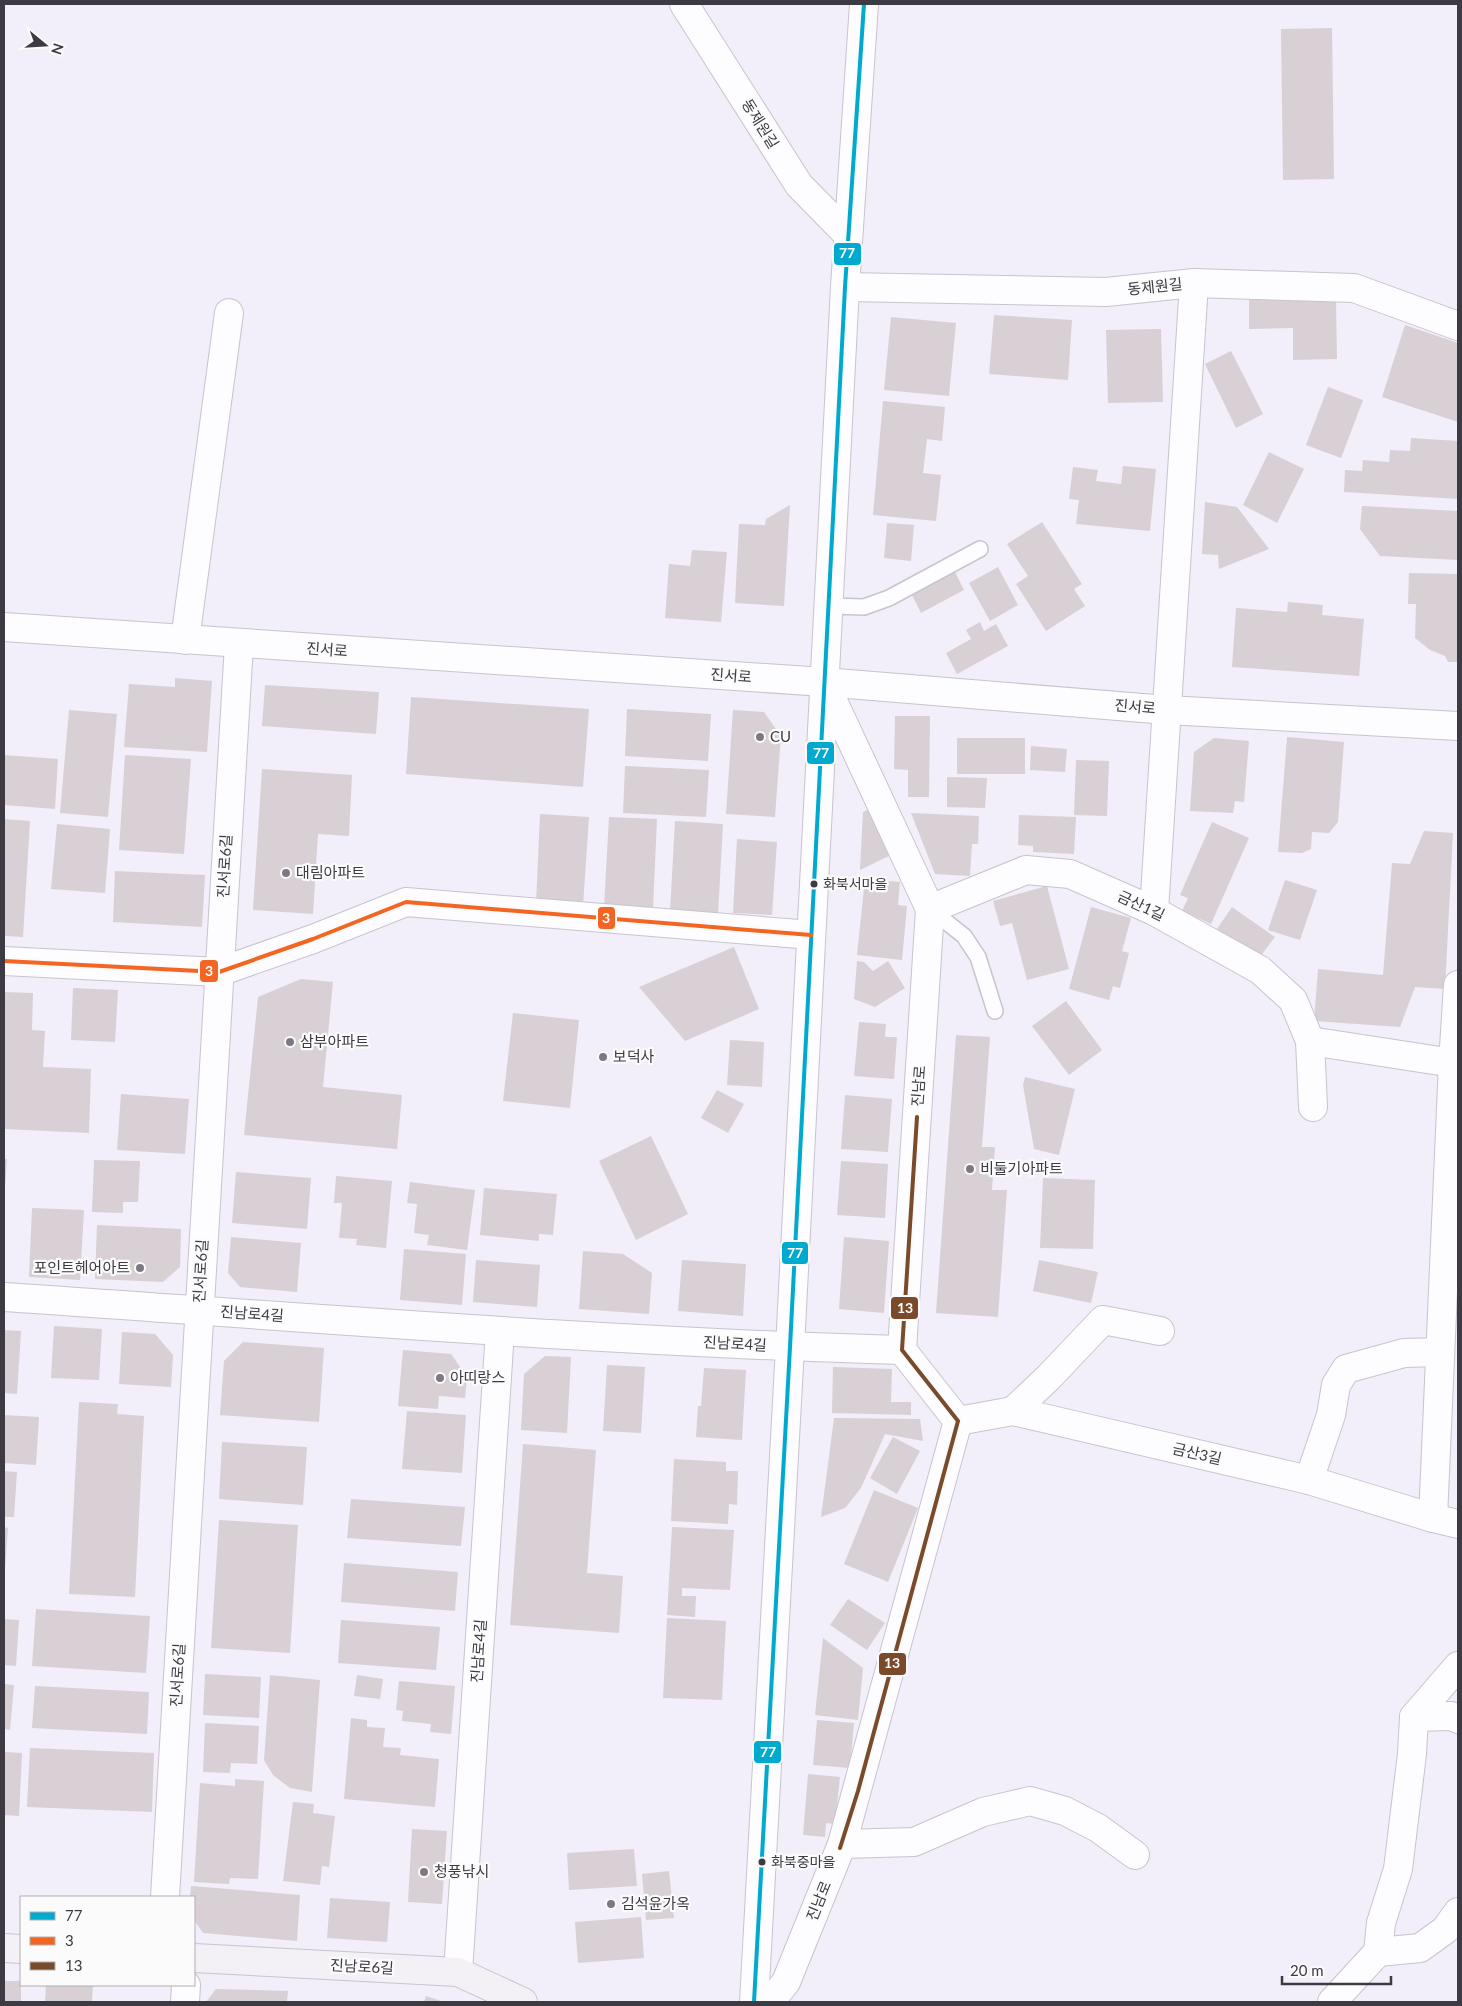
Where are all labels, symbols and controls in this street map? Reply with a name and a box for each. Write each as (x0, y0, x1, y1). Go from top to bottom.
north arrow (20, 20, 70, 70)
text: N (48, 41, 68, 57)
street label: 동제원길 (739, 95, 783, 152)
line badge: 77 (833, 242, 862, 266)
text: 77 (839, 244, 855, 261)
street label: 동제원길 (1127, 274, 1183, 298)
street label: 진서로 (306, 639, 348, 659)
street label: 진서로 (710, 665, 752, 685)
street label: 진서로 (1114, 695, 1156, 717)
place label: CU (770, 727, 791, 745)
marker: CU (754, 731, 766, 743)
line badge: 77 (806, 741, 835, 765)
text: 77 (813, 744, 829, 761)
street label: 진서로6길 (213, 834, 235, 898)
place label: 대림아파트 (296, 863, 365, 881)
marker: 대림아파트 (280, 867, 292, 879)
place label: 화북서마을 (823, 875, 888, 892)
marker: 화북서마을 (809, 879, 819, 889)
street label: 금산1길 (1115, 886, 1168, 924)
line badge: 3 (597, 906, 616, 930)
text: 3 (602, 909, 610, 926)
line badge: 3 (199, 959, 219, 983)
text: 3 (205, 962, 213, 979)
place label: 삼부아파트 (300, 1032, 369, 1050)
marker: 삼부아파트 (284, 1036, 296, 1048)
place label: 보덕사 (613, 1047, 655, 1065)
marker: 보덕사 (597, 1051, 609, 1063)
street label: 진남로 (908, 1065, 928, 1107)
place label: 비둘기아파트 (980, 1159, 1063, 1177)
marker: 비둘기아파트 (964, 1163, 976, 1175)
street label: 진서로6길 (189, 1239, 211, 1303)
line badge: 77 (781, 1241, 809, 1265)
text: 77 (787, 1244, 803, 1261)
place label: 포인트헤어아트 (33, 1258, 130, 1276)
marker: 포인트헤어아트 (134, 1262, 146, 1274)
line badge: 13 (890, 1296, 919, 1320)
text: 13 (897, 1299, 913, 1316)
street label: 진남로4길 (220, 1302, 285, 1324)
street label: 진남로4길 (703, 1332, 767, 1354)
place label: 아띠랑스 (450, 1368, 505, 1386)
marker: 아띠랑스 (434, 1372, 446, 1384)
street label: 금산3길 (1171, 1439, 1224, 1467)
street label: 진남로4길 (467, 1618, 489, 1683)
street label: 진서로6길 (166, 1643, 188, 1707)
line badge: 13 (878, 1652, 907, 1676)
text: 13 (884, 1654, 900, 1671)
line badge: 77 (753, 1740, 782, 1764)
text: 77 (760, 1743, 776, 1760)
place label: 화북중마을 (771, 1853, 836, 1870)
marker: 화북중마을 (757, 1857, 767, 1867)
place label: 청풍낚시 (434, 1862, 489, 1880)
marker: 청풍낚시 (418, 1866, 430, 1878)
street label: 진남로 (802, 1878, 834, 1923)
place label: 김석윤가옥 (621, 1894, 690, 1912)
legend (20, 1896, 195, 1986)
marker: 김석윤가옥 (605, 1898, 617, 1910)
text: 77 (65, 1906, 83, 1924)
text: 3 (65, 1931, 74, 1949)
scale bar (1282, 1954, 1391, 1986)
street label: 진남로6길 (330, 1955, 394, 1977)
text: 13 (65, 1956, 82, 1974)
text: 20 m (1290, 1961, 1324, 1979)

